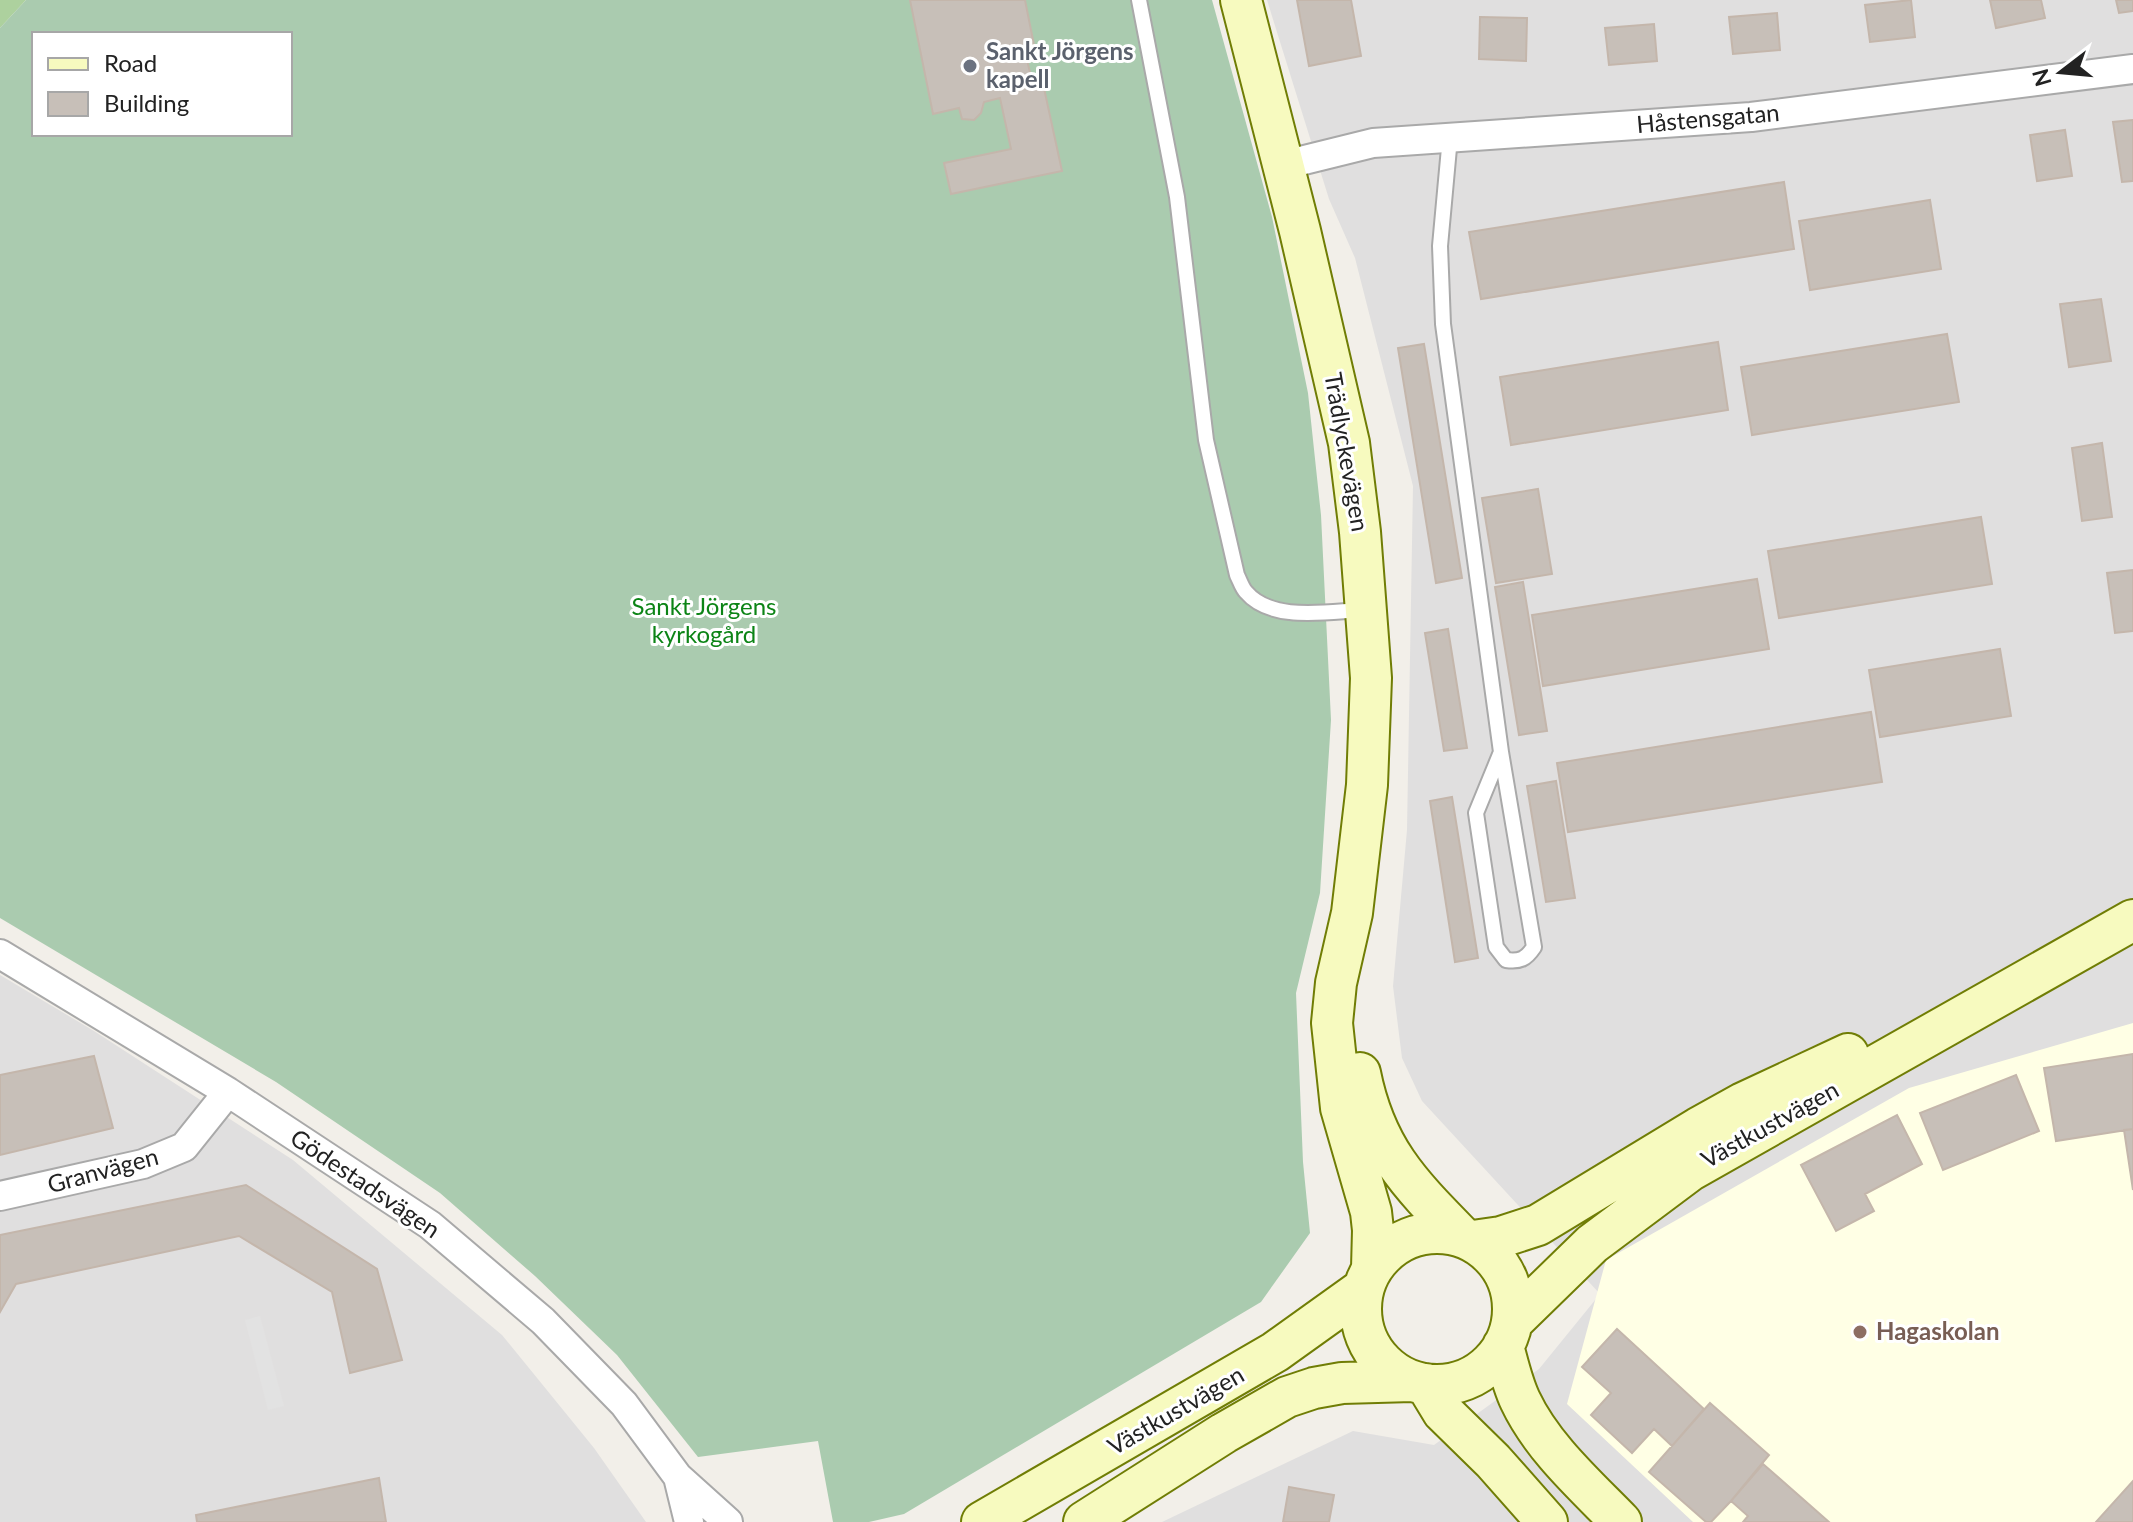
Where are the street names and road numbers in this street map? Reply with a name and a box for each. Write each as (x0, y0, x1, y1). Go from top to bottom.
street label: Håstensgatan (1635, 97, 1781, 138)
street label: Trädlyckevägen (1319, 370, 1376, 533)
street label: Västkustvägen (1696, 1074, 1843, 1173)
street label: Gödestadsvägen (286, 1122, 446, 1243)
street label: Granvägen (44, 1141, 161, 1198)
street label: Västkustvägen (1102, 1359, 1249, 1460)

